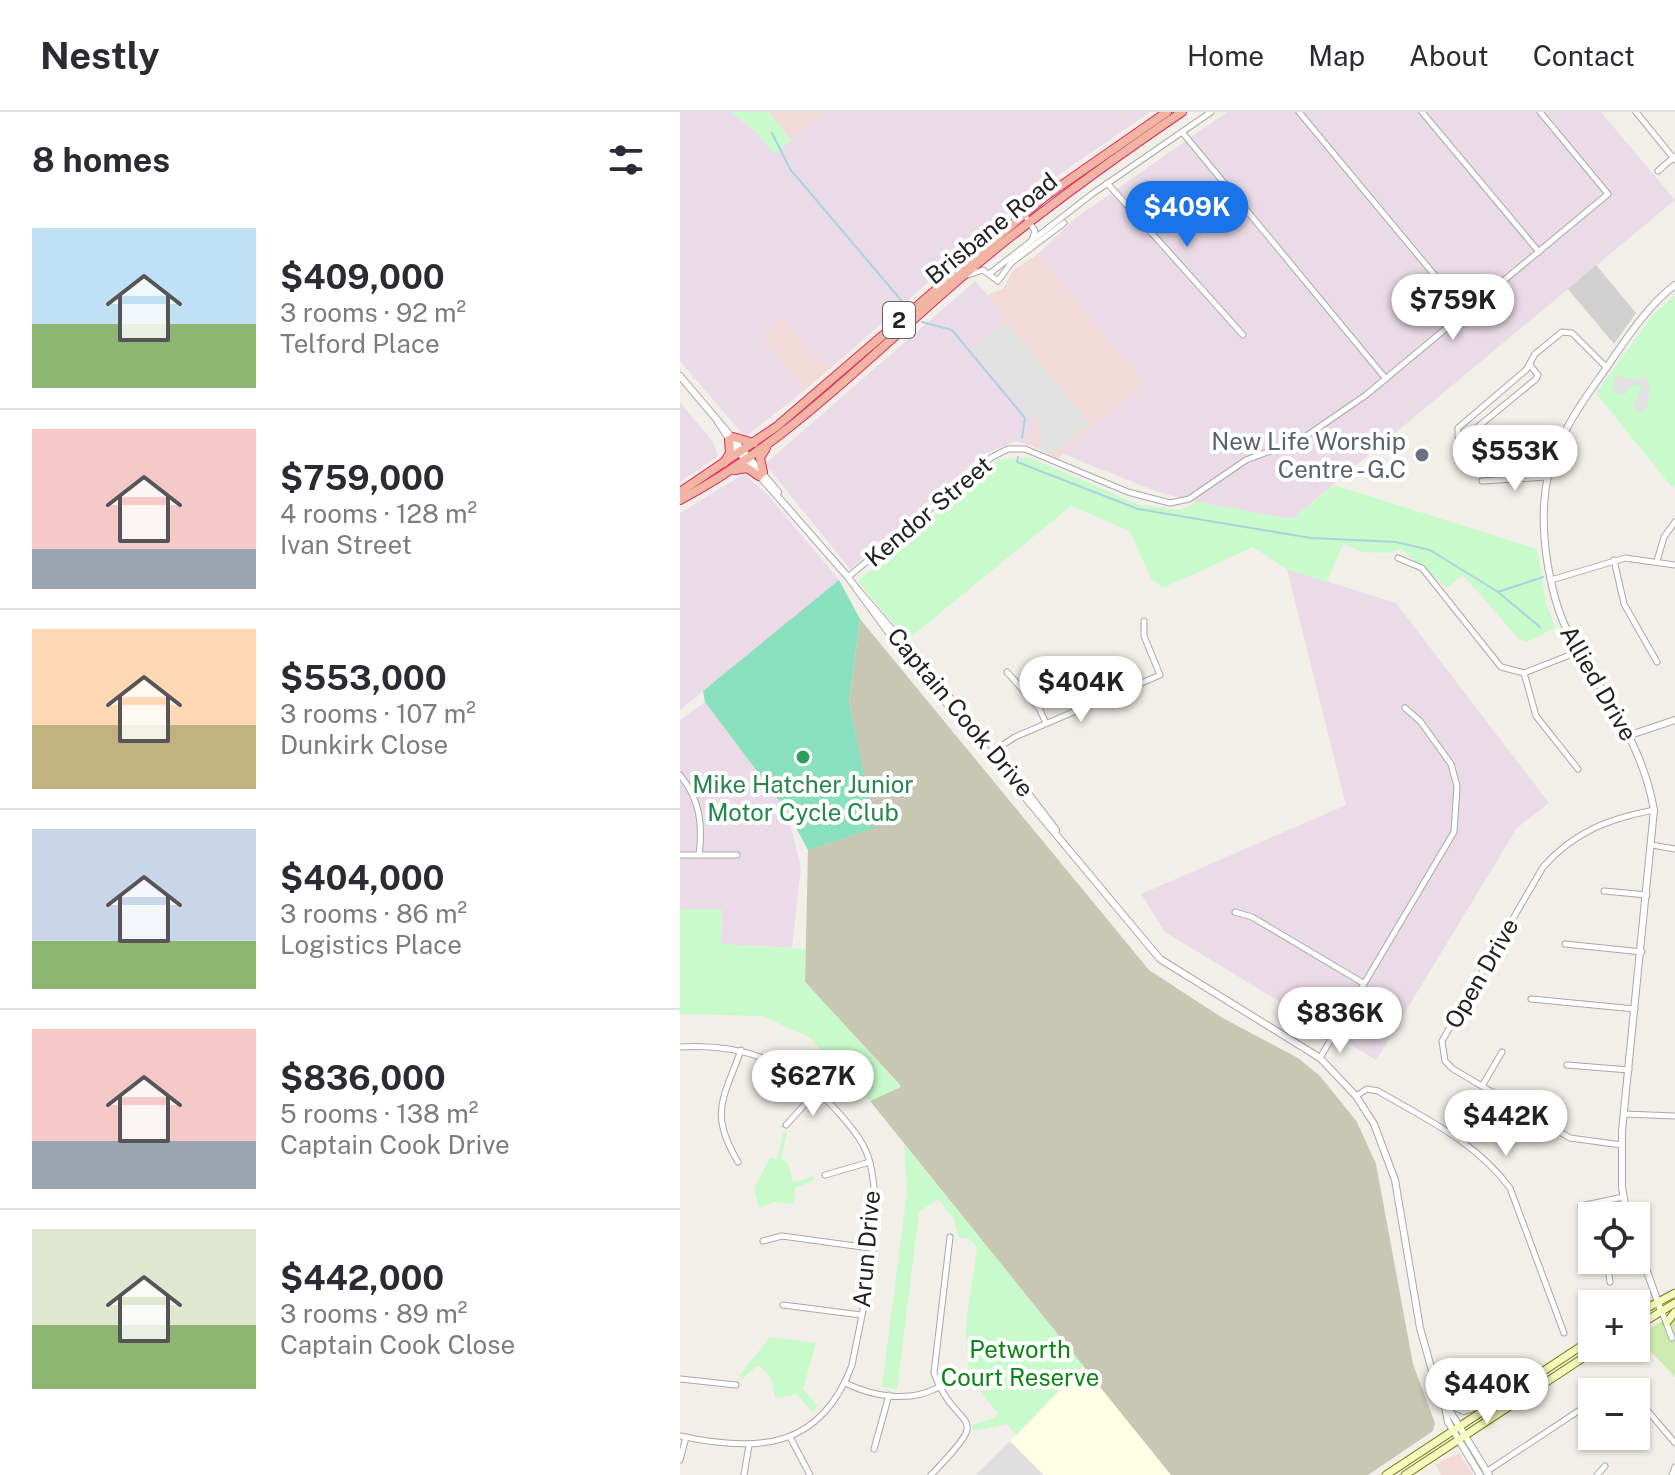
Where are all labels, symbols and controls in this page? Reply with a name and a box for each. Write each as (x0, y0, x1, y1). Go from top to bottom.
text: Nestly (40, 33, 160, 78)
text: Home (1187, 39, 1264, 72)
text: Map (1308, 39, 1365, 72)
text: About (1409, 39, 1489, 72)
text: Contact (1533, 39, 1635, 72)
icon: filters (604, 138, 648, 182)
text: 8 homes (32, 140, 170, 180)
street label: Brisbane Road (920, 166, 1062, 290)
pin: $409K (1131, 181, 1243, 249)
text: $409K (1143, 191, 1231, 222)
text: $409,000 (280, 257, 445, 297)
icon: home (96, 260, 192, 356)
pin: $759K (1397, 274, 1509, 342)
text: $759K (1409, 284, 1497, 315)
text: 3 rooms · 92 m² (280, 297, 466, 328)
road number: 2 (883, 302, 915, 338)
text: Telford Place (280, 328, 440, 359)
pin: $553K (1459, 425, 1571, 493)
place label: New Life Worship Centre - G.C (1211, 427, 1406, 483)
text: $553K (1471, 435, 1559, 466)
marker: New Life Worship Centre - G.C (1413, 446, 1431, 464)
street label: Kendor Street (859, 450, 997, 572)
text: $759,000 (280, 458, 445, 498)
icon: home (96, 461, 192, 557)
text: 4 rooms · 128 m² (280, 498, 477, 529)
text: Ivan Street (280, 529, 412, 560)
street label: Allied Drive (1555, 620, 1643, 746)
street label: Captain Cook Drive (882, 622, 1040, 802)
pin: $404K (1025, 656, 1137, 724)
text: $553,000 (280, 658, 447, 698)
icon: home (96, 661, 192, 757)
text: $404K (1037, 666, 1125, 697)
text: 3 rooms · 107 m² (280, 698, 476, 729)
text: Dunkirk Close (280, 729, 448, 760)
marker: Mike Hatcher Junior Motor Cycle Club (794, 748, 812, 766)
place label: Mike Hatcher Junior Motor Cycle Club (692, 770, 914, 826)
text: $404,000 (280, 858, 445, 898)
icon: home (96, 861, 192, 957)
text: 3 rooms · 86 m² (280, 898, 467, 929)
street label: Open Drive (1438, 913, 1524, 1033)
text: Logistics Place (280, 929, 462, 960)
pin: $836K (1284, 987, 1396, 1055)
text: $836K (1296, 997, 1384, 1028)
pin: $627K (757, 1050, 869, 1118)
text: $836,000 (280, 1058, 446, 1098)
text: $627K (770, 1060, 856, 1091)
icon: home (96, 1061, 192, 1157)
pin: $442K (1450, 1090, 1562, 1158)
text: 5 rooms · 138 m² (280, 1098, 478, 1129)
text: $442K (1463, 1100, 1549, 1131)
text: Captain Cook Drive (280, 1129, 510, 1160)
street label: Arun Drive (847, 1189, 885, 1309)
map controls (1578, 1202, 1650, 1450)
button: locate (1578, 1202, 1650, 1274)
text: $442,000 (280, 1258, 444, 1298)
icon: home (96, 1261, 192, 1357)
button: + (1578, 1290, 1650, 1362)
text: 3 rooms · 89 m² (280, 1298, 467, 1329)
text: Captain Cook Close (280, 1329, 515, 1360)
park label: Petworth Court Reserve (941, 1335, 1099, 1391)
pin: $440K (1431, 1358, 1543, 1426)
text: $440K (1443, 1368, 1531, 1399)
button: − (1578, 1378, 1650, 1450)

